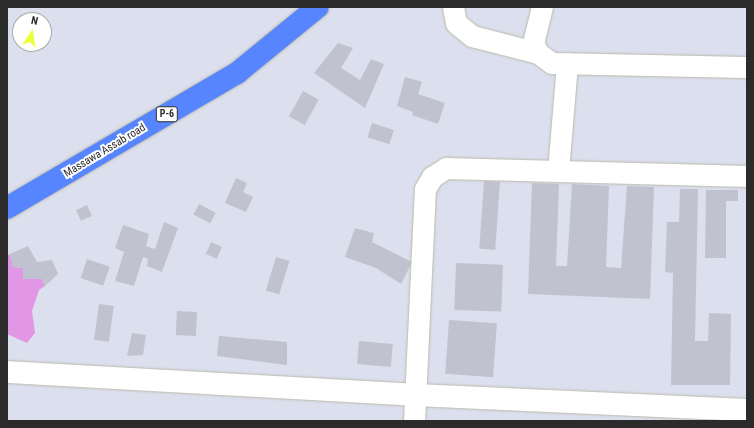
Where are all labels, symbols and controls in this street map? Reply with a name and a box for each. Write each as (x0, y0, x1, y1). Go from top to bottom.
north arrow (12, 12, 52, 52)
text: N (30, 14, 39, 28)
road number: P-6 (155, 106, 179, 122)
street label: Massawa Assab road (62, 121, 148, 181)

